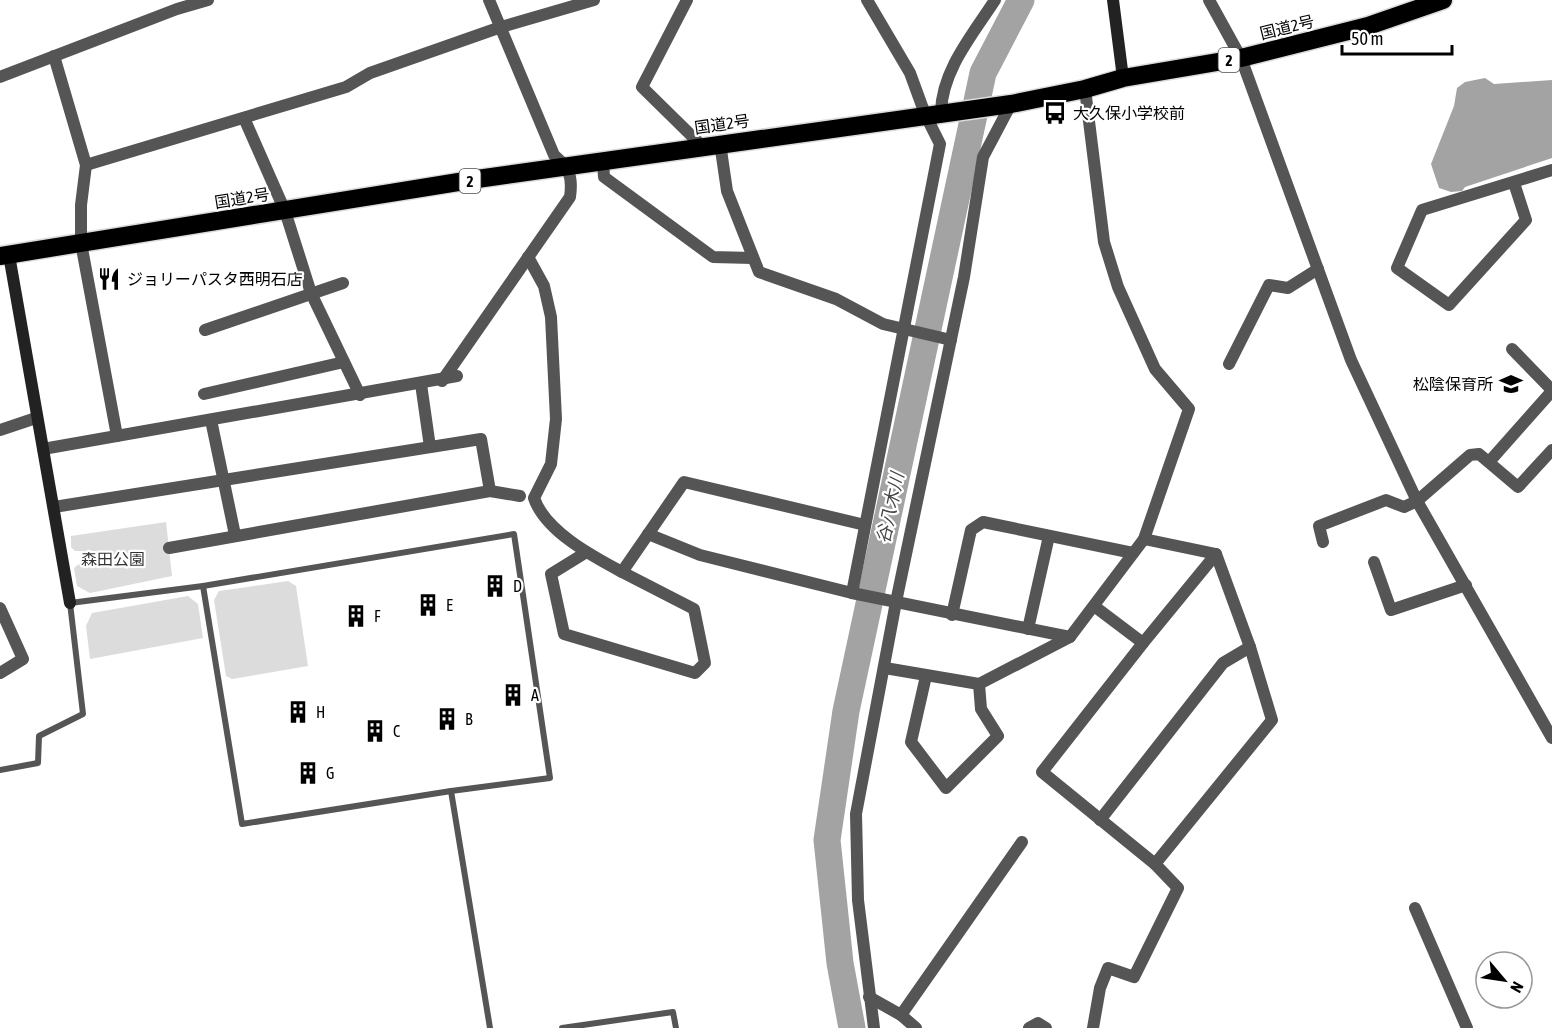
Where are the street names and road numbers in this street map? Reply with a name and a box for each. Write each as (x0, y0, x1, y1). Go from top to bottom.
street label: 国道2号 (1258, 12, 1316, 42)
road number: 2 (1218, 48, 1240, 72)
street label: 国道2号 (693, 111, 751, 137)
road number: 2 (460, 169, 480, 193)
street label: 国道2号 (213, 185, 271, 211)

